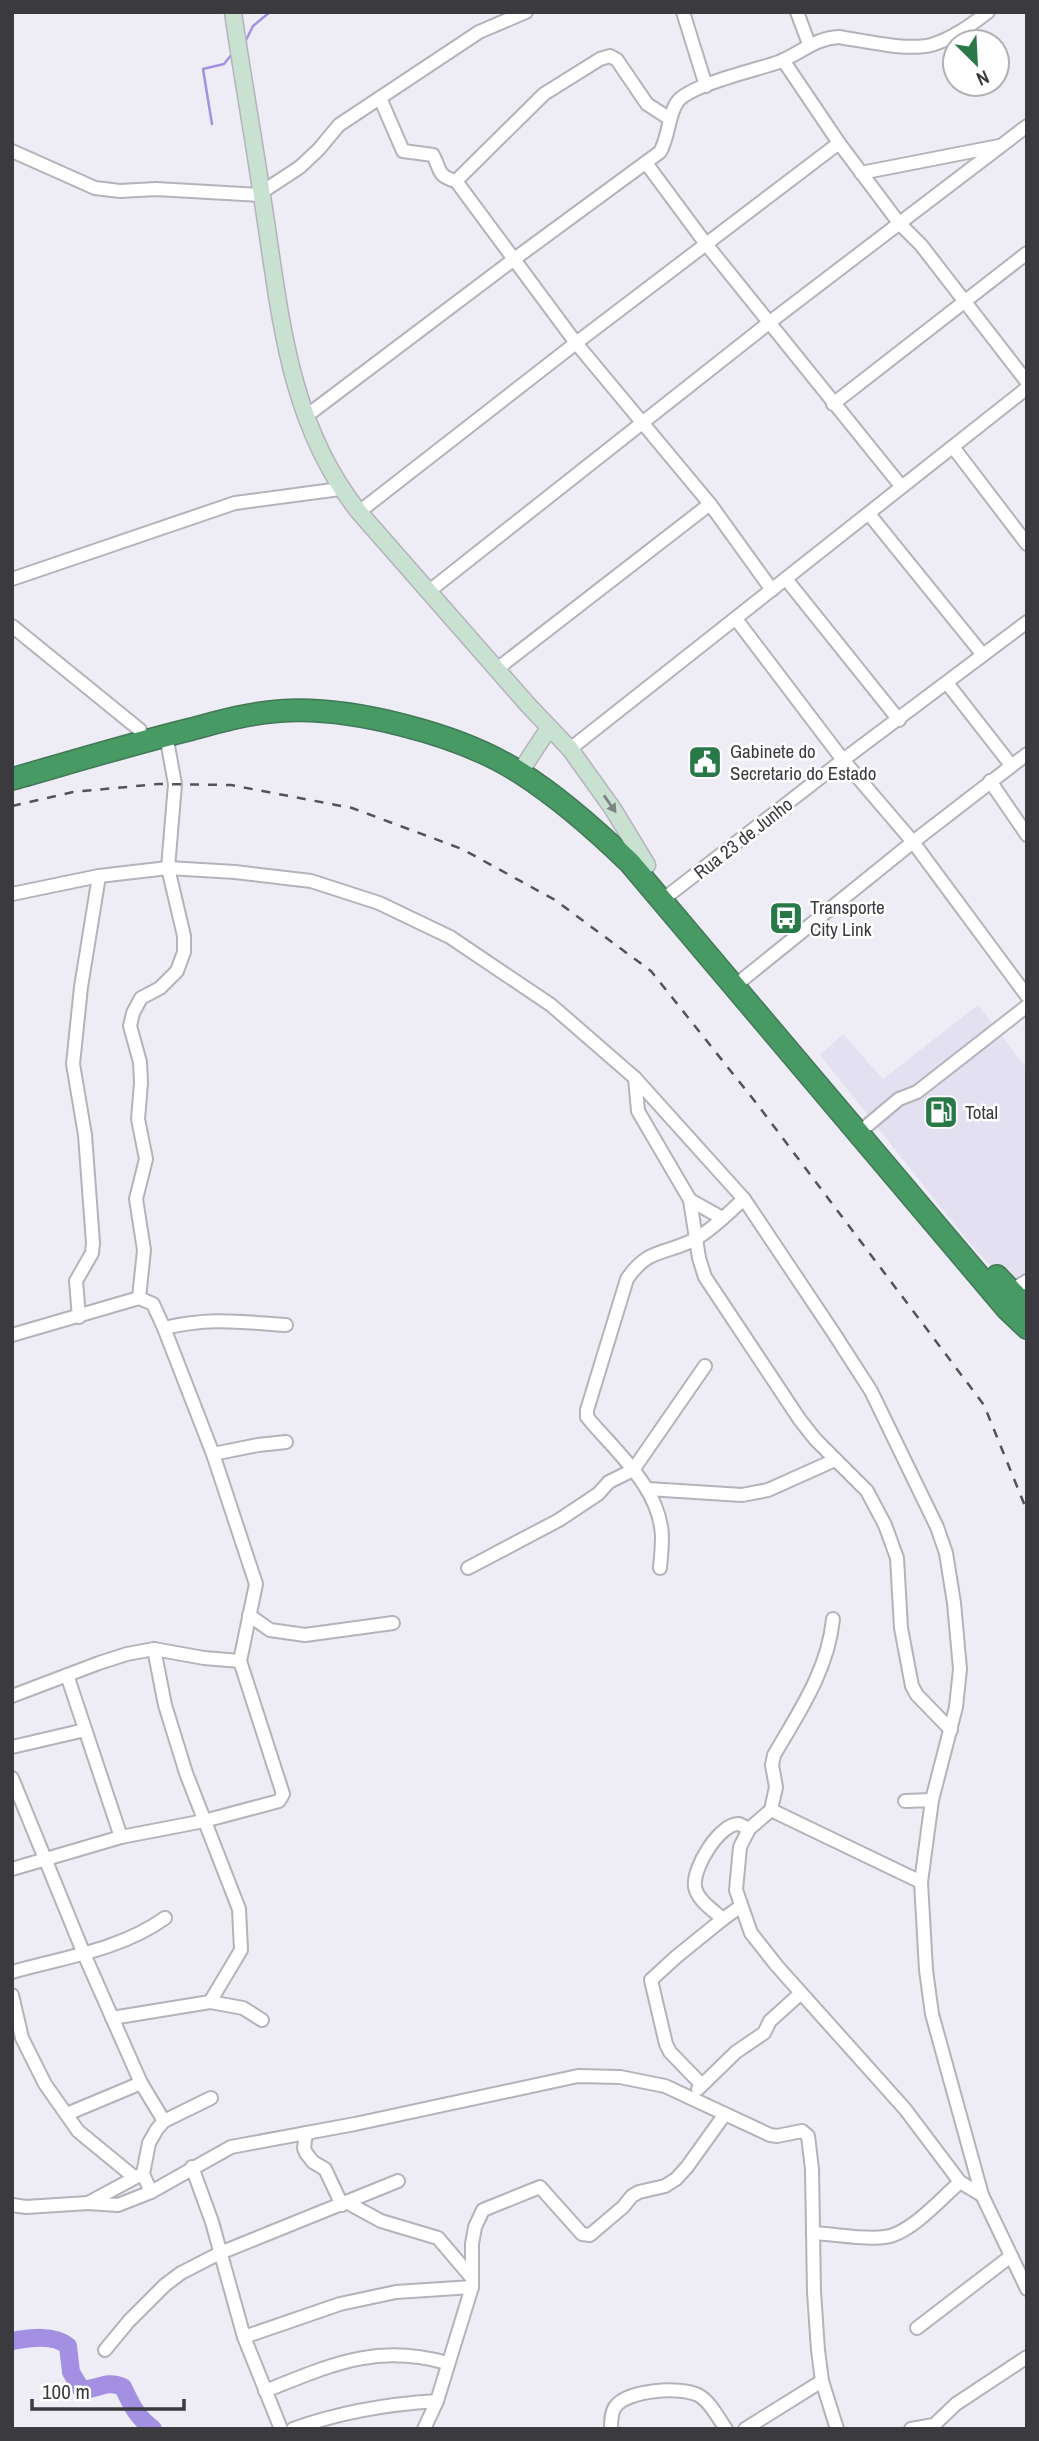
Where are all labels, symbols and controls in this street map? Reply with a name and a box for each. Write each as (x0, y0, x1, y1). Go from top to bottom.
north arrow (941, 28, 1011, 98)
text: N (972, 64, 993, 93)
place label: Gabinete do Secretario do Estado (730, 738, 876, 786)
public building icon: Gabinete do Secretario do Estado (686, 743, 724, 781)
street label: Rua 23 de Junho (688, 791, 798, 885)
one-way arrow (603, 795, 617, 813)
place label: Transporte City Link (810, 894, 885, 942)
bus stop icon: Transporte City Link (767, 899, 805, 937)
fuel station icon: Total (922, 1093, 960, 1131)
place label: Total (965, 1099, 998, 1125)
scale bar (32, 2368, 184, 2412)
text: 100 m (42, 2377, 90, 2406)

